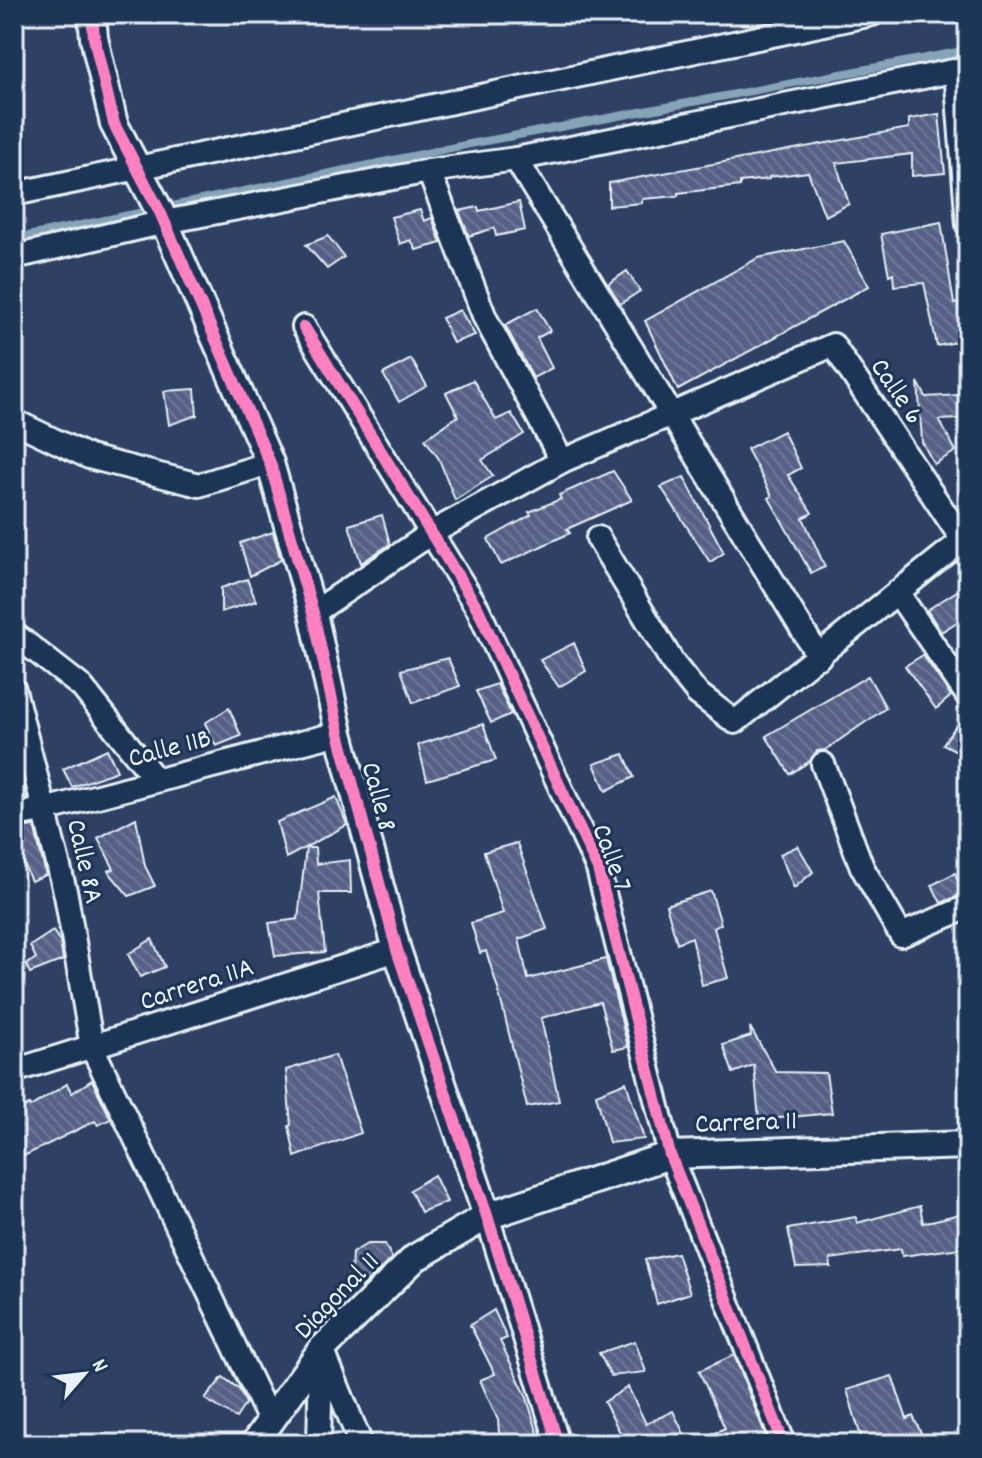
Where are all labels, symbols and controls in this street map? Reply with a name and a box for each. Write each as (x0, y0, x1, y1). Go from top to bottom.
street label: Calle 6 (858, 351, 932, 434)
street label: Calle 11B (124, 721, 216, 781)
street label: Calle 8 (348, 758, 405, 836)
street label: Calle 8A (53, 816, 111, 908)
street label: Calle 7 (579, 819, 640, 898)
street label: Carrera 11A (135, 950, 260, 1024)
street label: Carrera 11 (694, 1103, 798, 1147)
street label: Diagonal 11 (286, 1244, 391, 1351)
north arrow (44, 1334, 124, 1414)
text: N (82, 1354, 115, 1378)

